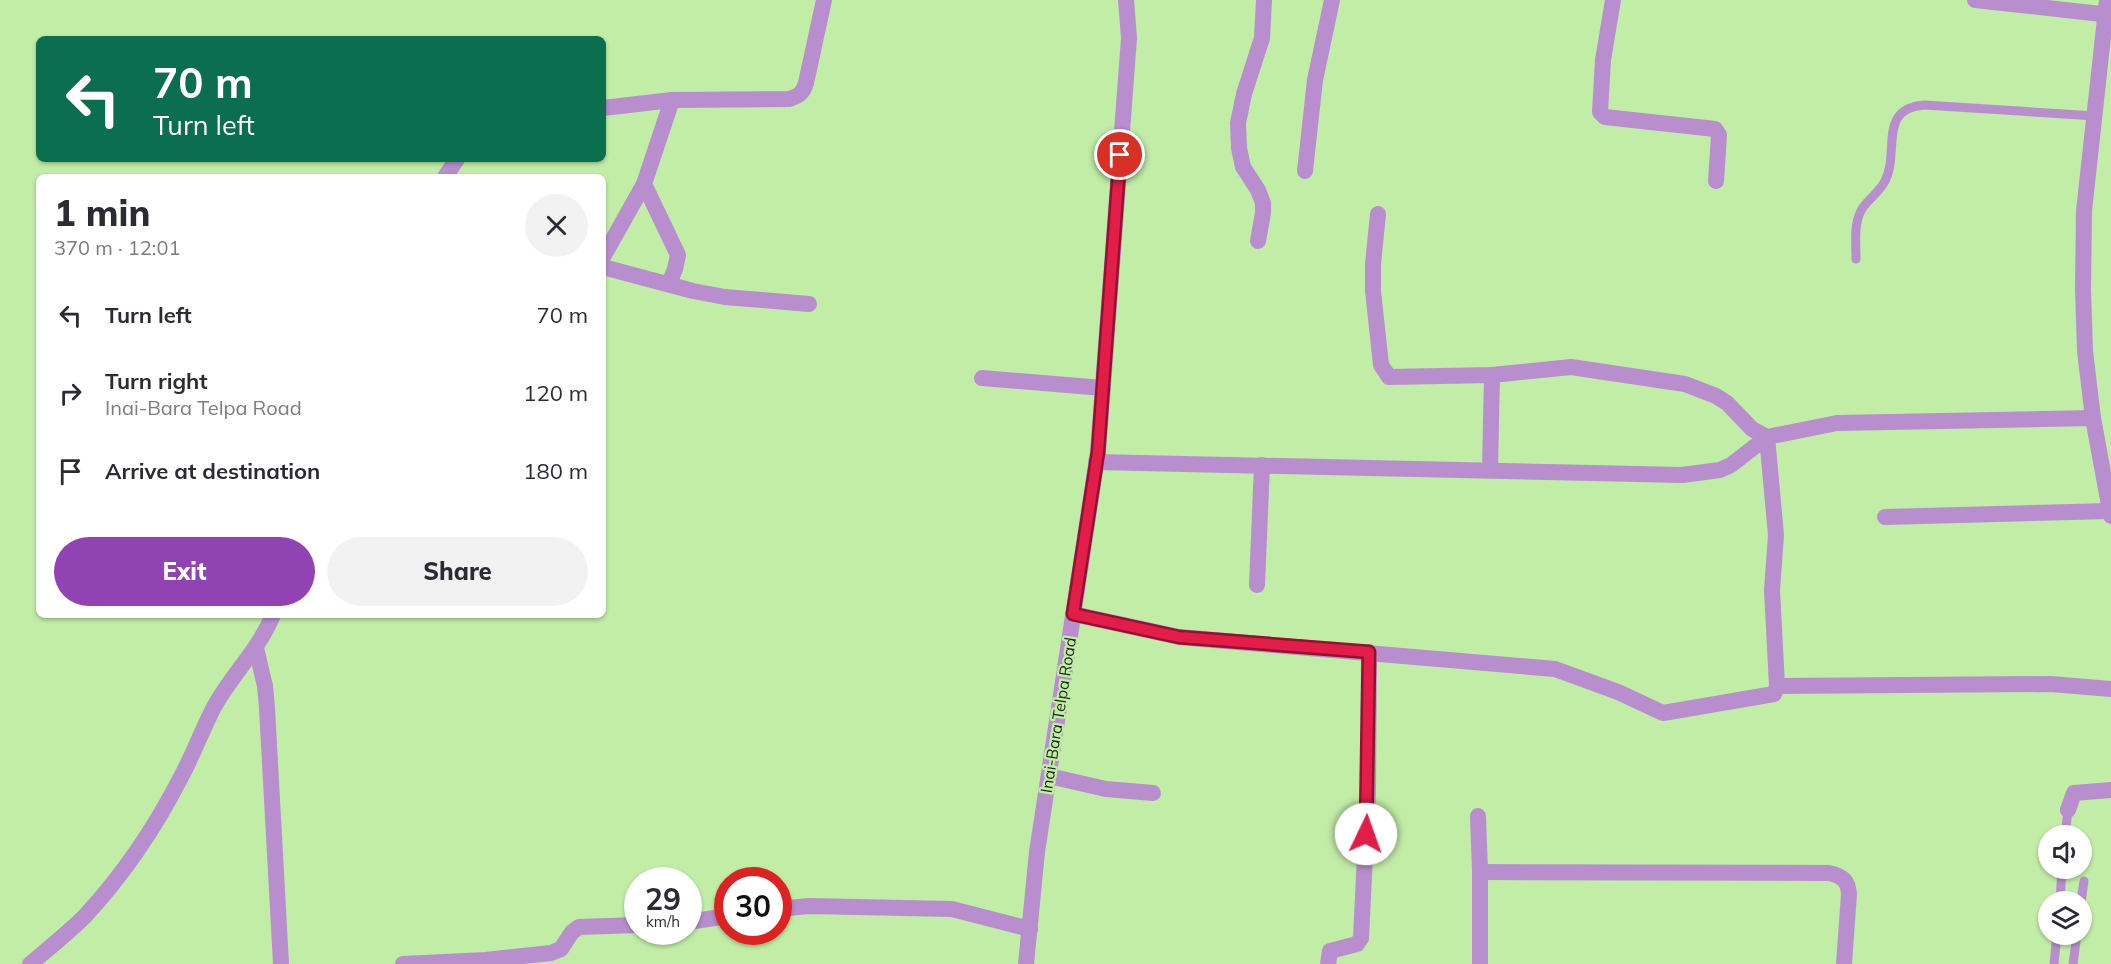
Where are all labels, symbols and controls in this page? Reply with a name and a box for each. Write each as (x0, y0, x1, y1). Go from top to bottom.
text: 70 m (153, 56, 253, 109)
icon: left (54, 60, 132, 138)
text: Turn left (153, 108, 255, 142)
pin (1094, 129, 1145, 180)
icon: arrive (1103, 138, 1136, 171)
text: 1 min (54, 190, 150, 235)
button: close (525, 194, 588, 257)
text: 370 m · 12:01 (54, 235, 180, 260)
icon: left (54, 299, 87, 332)
text: Turn left (105, 301, 192, 329)
text: 70 m (537, 301, 588, 329)
text: Turn right (105, 367, 208, 395)
icon: right (54, 377, 87, 410)
text: 120 m (523, 379, 588, 407)
text: Inai-Bara Telpa Road (105, 395, 302, 420)
icon: arrive (54, 455, 87, 488)
text: Arrive at destination (105, 457, 320, 485)
text: 180 m (523, 457, 588, 485)
button: Exit (54, 537, 315, 606)
button: Share (327, 537, 588, 606)
street label: Inai-Bara Telpa Road (1036, 636, 1080, 794)
position arrow (1334, 802, 1398, 866)
map controls (2038, 825, 2092, 945)
button: sound (2038, 825, 2092, 879)
speed limit sign: 30 (714, 867, 792, 945)
text: 29 (645, 880, 681, 918)
button: layers (2038, 891, 2092, 945)
text: km/h (646, 912, 680, 931)

